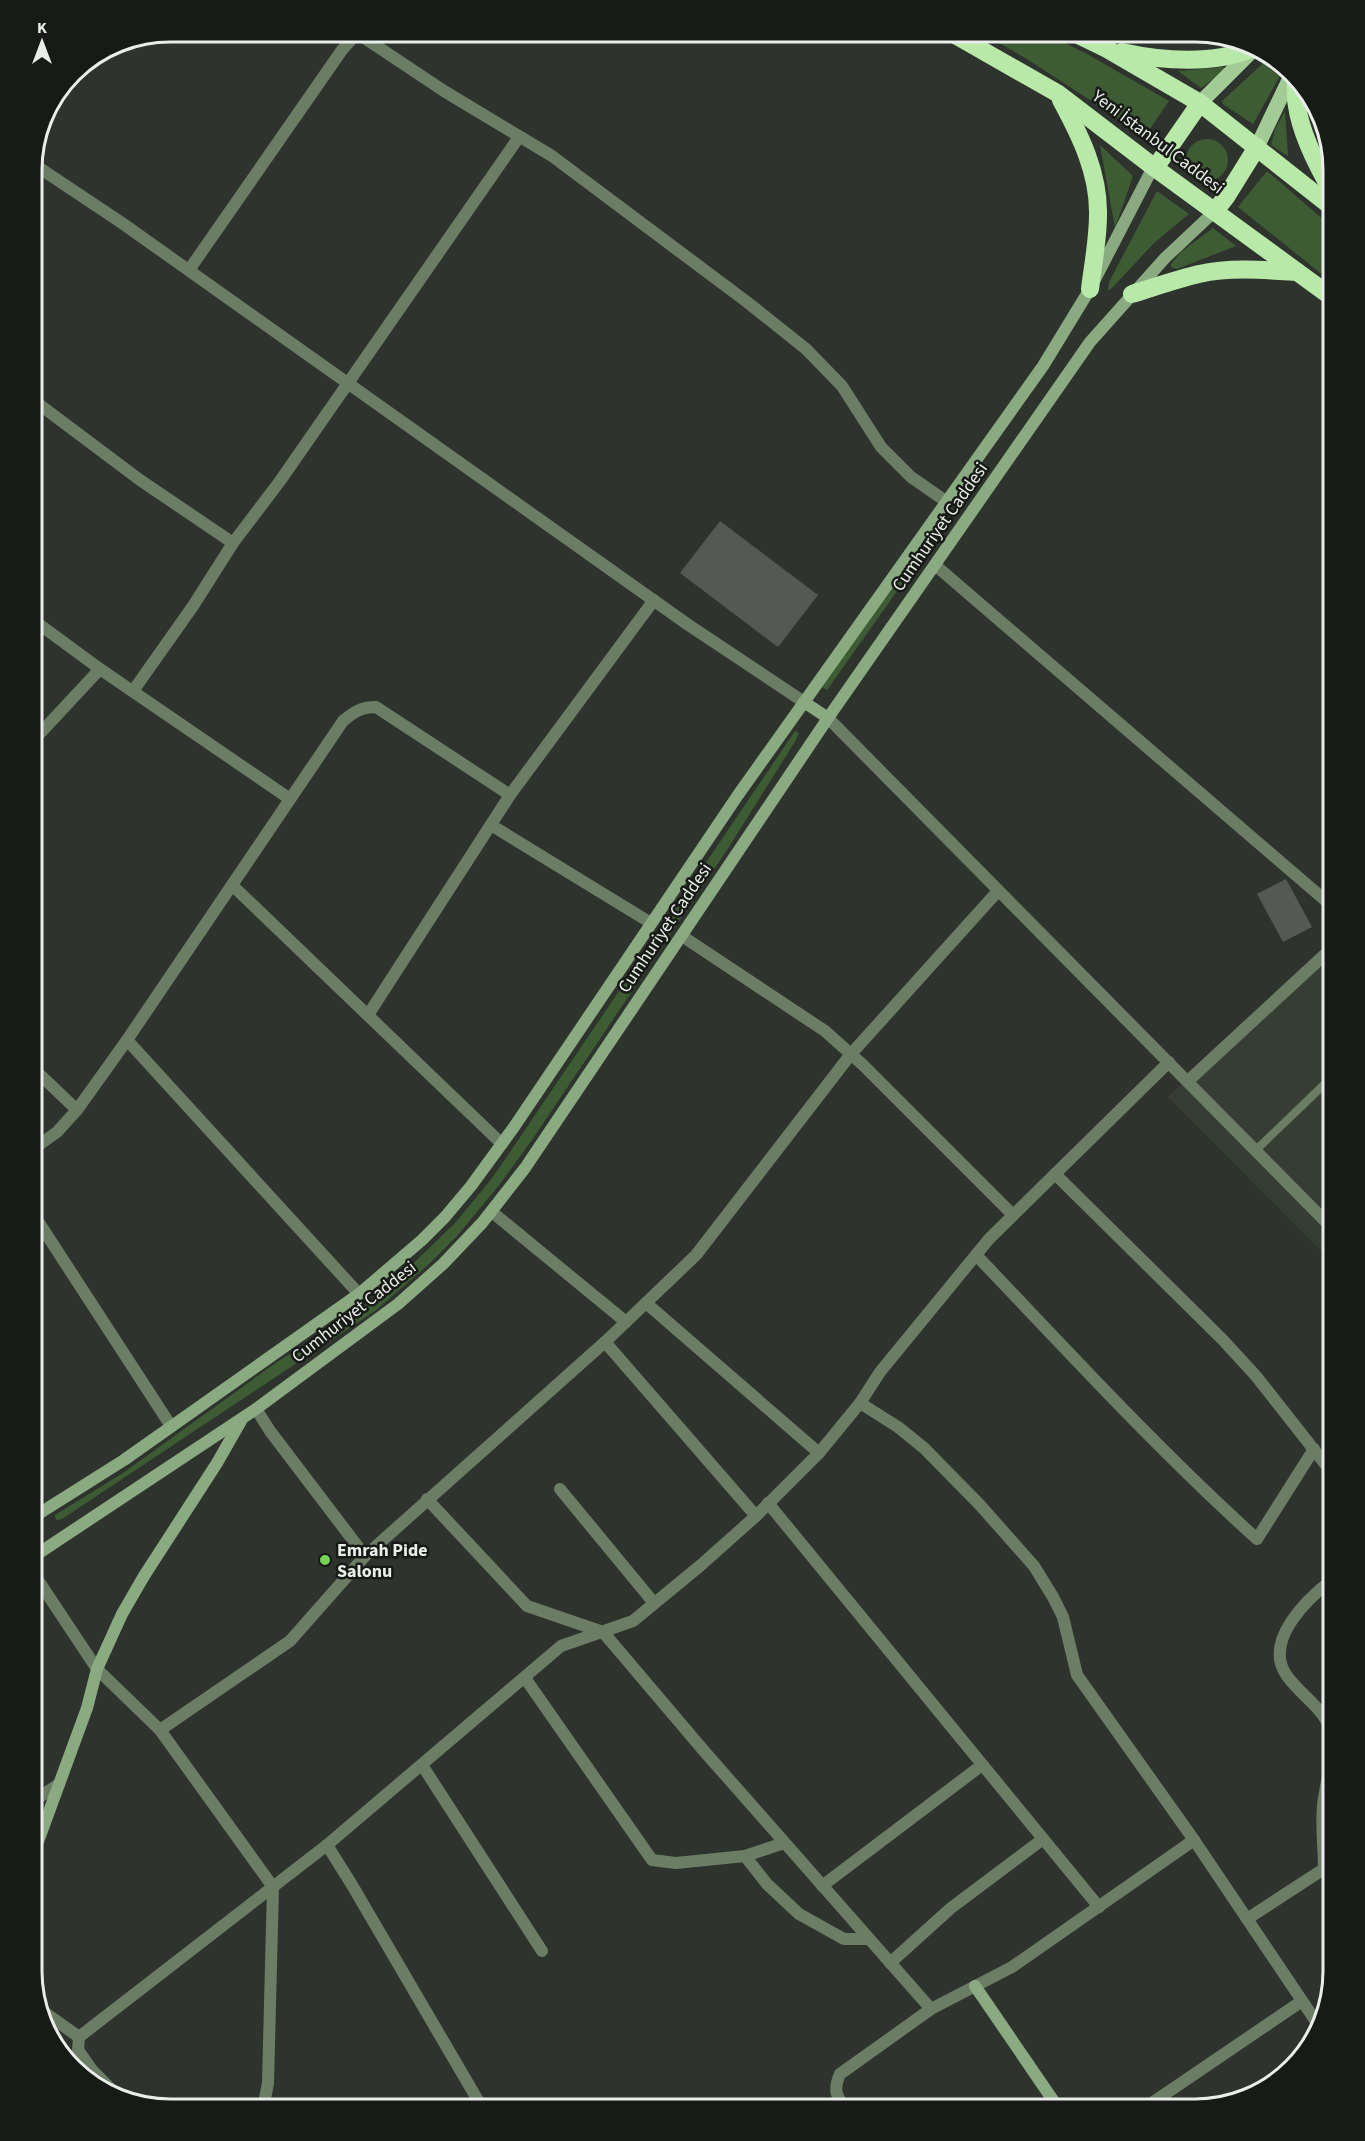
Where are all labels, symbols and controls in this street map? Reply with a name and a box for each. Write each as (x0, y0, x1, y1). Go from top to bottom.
north arrow (12, 12, 72, 72)
text: K (37, 17, 47, 39)
street label: Yeni İstanbul Caddesi (1086, 83, 1229, 200)
street label: Cumhuriyet Caddesi (886, 458, 994, 596)
street label: Cumhuriyet Caddesi (612, 858, 718, 998)
street label: Cumhuriyet Caddesi (286, 1255, 422, 1369)
place label: Emrah Pide Salonu (337, 1538, 428, 1584)
marker: Emrah Pide Salonu (318, 1553, 332, 1567)

